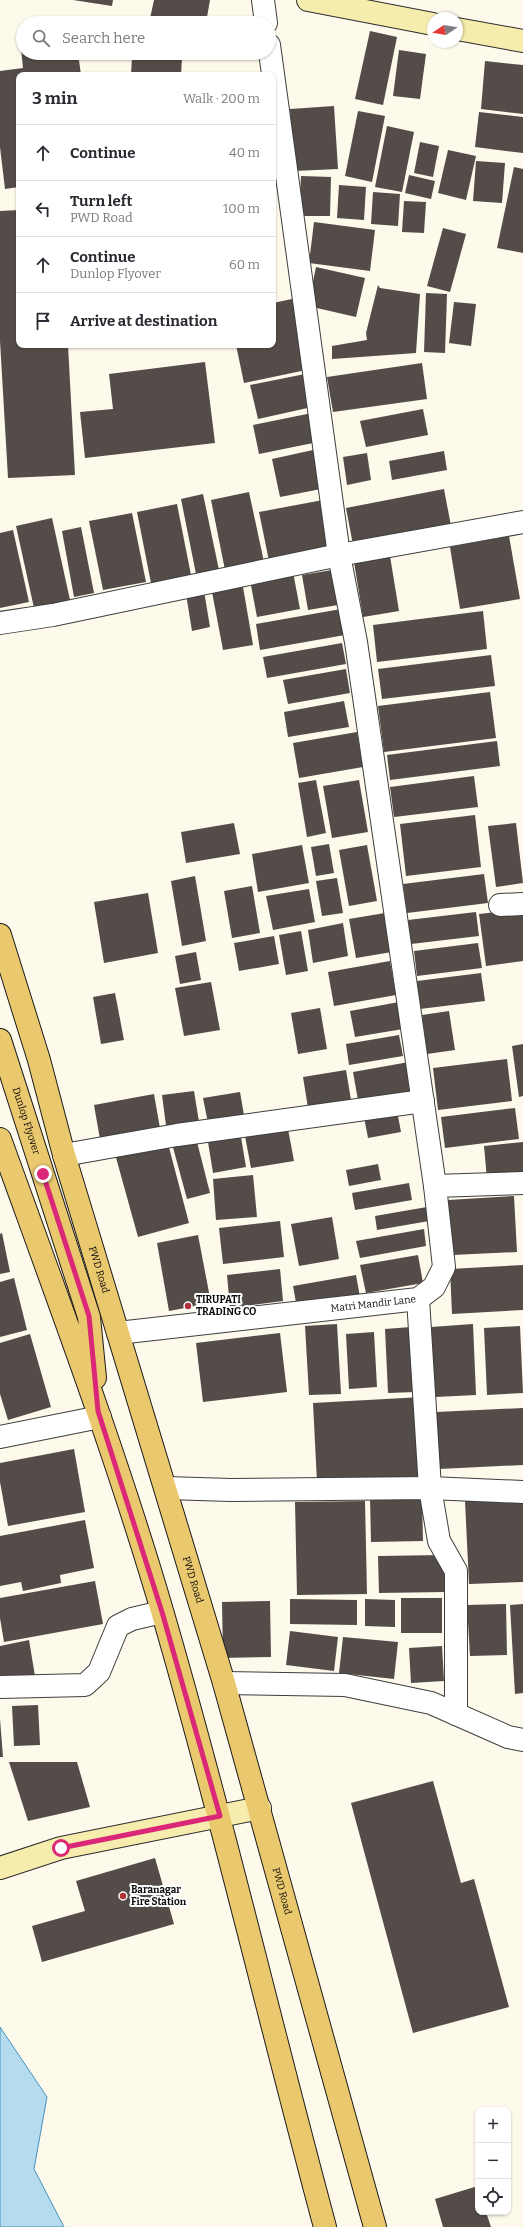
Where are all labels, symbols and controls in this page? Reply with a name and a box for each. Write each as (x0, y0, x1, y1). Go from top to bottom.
north arrow (427, 12, 463, 48)
search box (16, 16, 276, 60)
icon: search (30, 27, 52, 49)
text: Search here (62, 29, 145, 47)
text: 3 min (32, 88, 77, 109)
text: Walk · 200 m (183, 91, 260, 106)
icon: ahead (32, 142, 54, 164)
text: Continue (70, 144, 136, 162)
text: 40 m (229, 145, 260, 160)
text: Turn left (70, 192, 132, 210)
icon: left (32, 198, 54, 220)
text: 100 m (223, 201, 260, 216)
text: PWD Road (70, 210, 133, 225)
text: Continue (70, 248, 136, 266)
icon: ahead (32, 254, 54, 276)
text: 60 m (229, 257, 260, 272)
text: Dunlop Flyover (70, 266, 161, 281)
icon: arrive (32, 310, 54, 332)
text: Arrive at destination (70, 312, 217, 330)
street label: Dunlop Flyover (10, 1086, 43, 1157)
route end (34, 1165, 52, 1183)
street label: PWD Road (86, 1245, 112, 1295)
street label: Matri Mandir Lane (330, 1293, 417, 1315)
place label: TIRUPATI TRADING CO (196, 1294, 256, 1318)
marker: TIRUPATI TRADING CO (183, 1301, 193, 1311)
street label: PWD Road (180, 1555, 205, 1605)
route start (52, 1839, 70, 1857)
street label: PWD Road (270, 1866, 294, 1916)
place label: Baranagar Fire Station (131, 1884, 187, 1908)
marker: Baranagar Fire Station (118, 1891, 128, 1901)
map controls (475, 2107, 511, 2215)
button: + (475, 2107, 511, 2143)
button: − (475, 2143, 511, 2179)
button: locate (475, 2179, 511, 2215)

